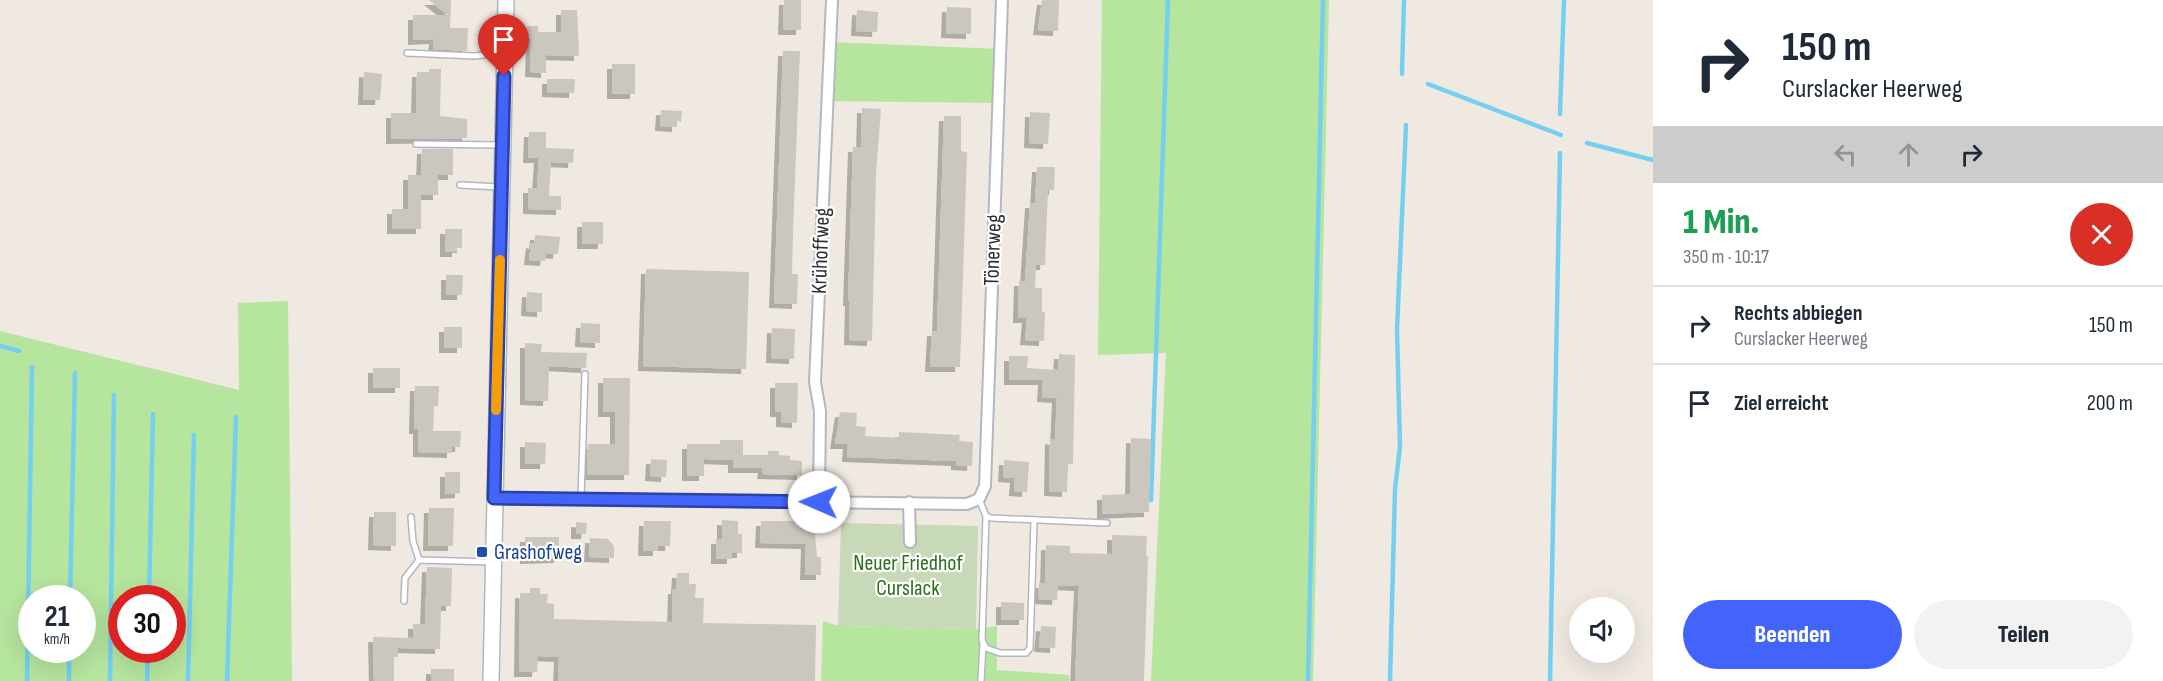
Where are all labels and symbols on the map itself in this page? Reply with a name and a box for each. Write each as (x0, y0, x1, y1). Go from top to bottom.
pin (478, 14, 529, 76)
street label: Krühoffweg (806, 207, 836, 295)
street label: Tönerweg (978, 214, 1008, 286)
position arrow (787, 470, 851, 534)
place label: Grashofweg (494, 539, 582, 566)
marker: Grashofweg (475, 545, 489, 559)
park label: Neuer Friedhof Curslack (853, 550, 963, 602)
speed limit sign: 30 (108, 585, 186, 663)

